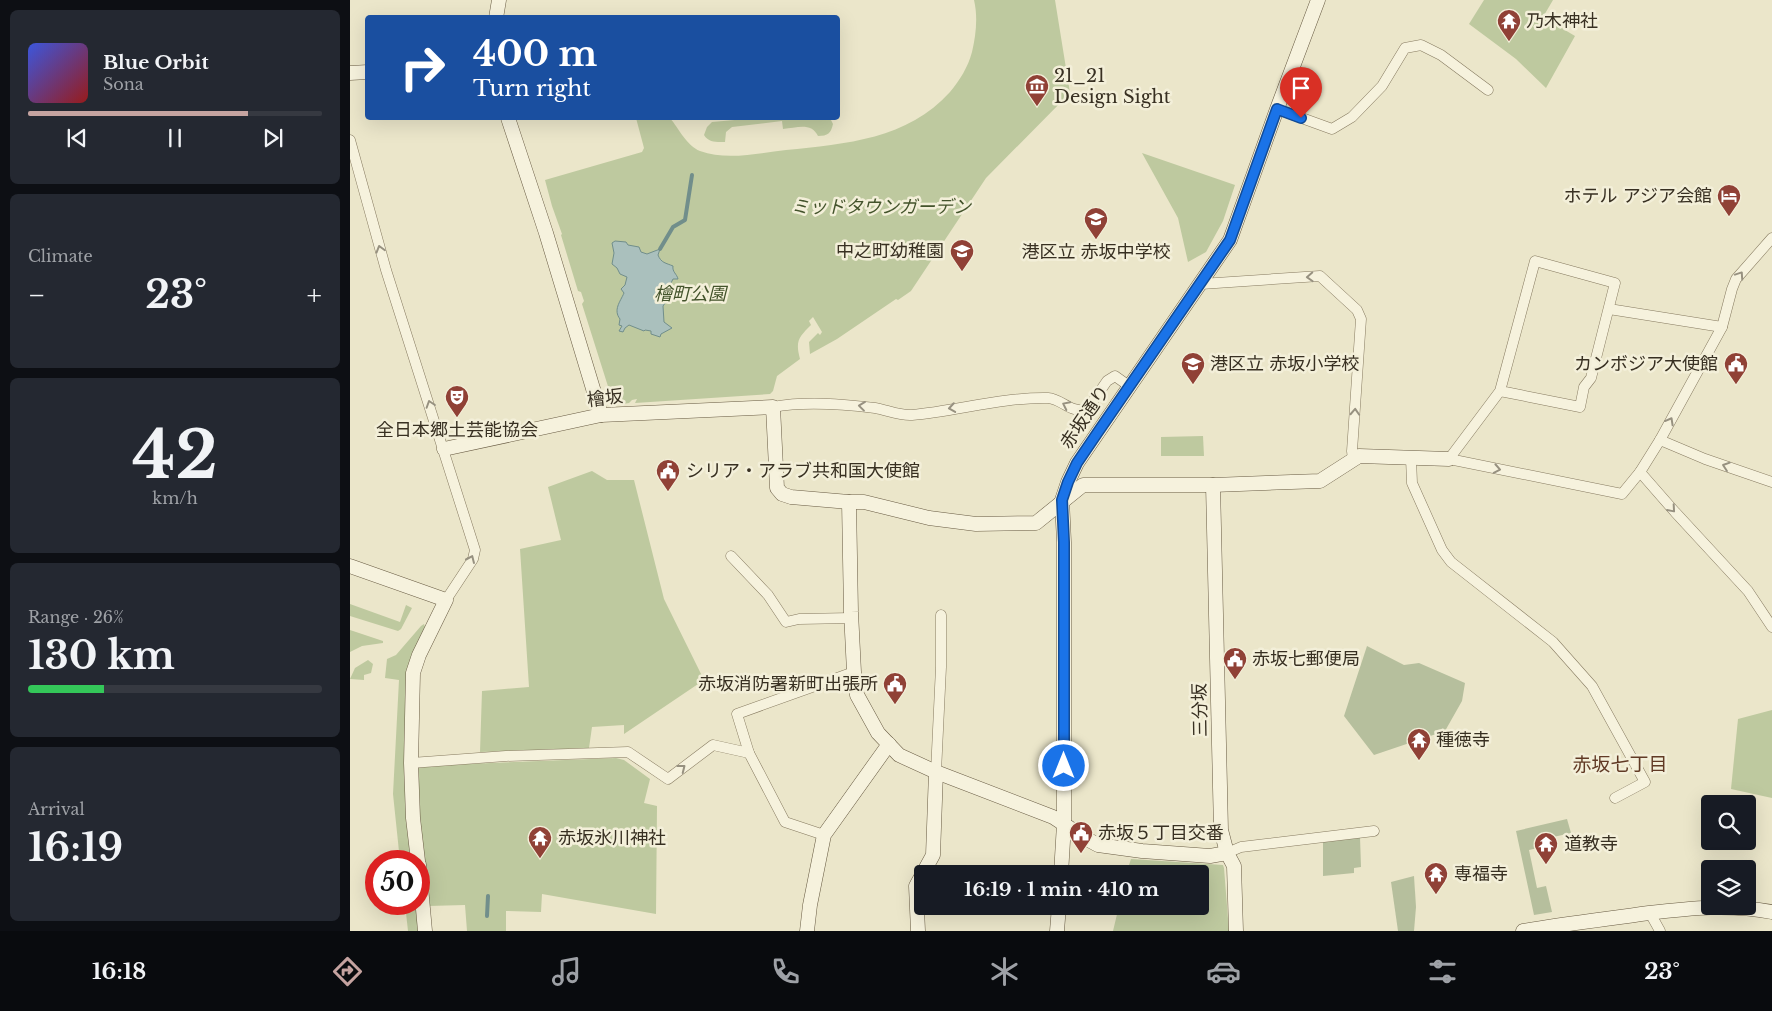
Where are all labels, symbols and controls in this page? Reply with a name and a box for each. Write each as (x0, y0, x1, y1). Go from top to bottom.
temple icon: 乃木神社 (1496, 8, 1522, 42)
place label: 乃木神社 (1526, 10, 1598, 32)
text: 400 m (473, 32, 597, 75)
icon: right (390, 35, 455, 100)
text: Blue Orbit (103, 51, 209, 74)
place label: 21_21 Design Sight (1054, 65, 1171, 108)
pin (1280, 67, 1322, 118)
museum icon: 21_21 Design Sight (1024, 73, 1050, 107)
text: Sona (103, 74, 144, 94)
icon: arrive (1287, 74, 1315, 102)
text: Turn right (473, 75, 591, 102)
icon: previous (63, 124, 91, 152)
icon: pause (161, 124, 189, 152)
icon: next (259, 124, 287, 152)
hotel icon: ホテル アジア会館 (1716, 183, 1742, 217)
place label: ホテル アジア会館 (1564, 185, 1712, 207)
park label: ミッドタウンガーデン (791, 196, 972, 218)
school or university icon: 港区立 赤坂中学校 (1083, 206, 1109, 240)
school or university icon: 中之町幼稚園 (949, 238, 975, 272)
place label: 中之町幼稚園 (836, 240, 944, 262)
place label: 港区立 赤坂中学校 (1021, 241, 1171, 263)
one-way arrow (376, 245, 386, 254)
text: Climate (28, 246, 93, 266)
text: 23° (145, 271, 207, 318)
one-way arrow (1305, 272, 1313, 283)
one-way arrow (1734, 272, 1743, 281)
text: − (28, 278, 46, 313)
text: + (307, 278, 322, 313)
park label: 檜町公園 (654, 283, 729, 305)
school or university icon: 港区立 赤坂小学校 (1180, 351, 1206, 385)
public building icon: カンボジア大使館 (1723, 351, 1749, 385)
place label: 港区立 赤坂小学校 (1210, 353, 1359, 375)
place label: カンボジア大使館 (1574, 353, 1718, 375)
street label: 赤坂通り (1056, 381, 1114, 453)
theatre icon: 全日本郷土芸能協会 (444, 384, 470, 418)
street label: 檜坂 (586, 385, 624, 411)
one-way arrow (425, 400, 435, 409)
one-way arrow (858, 401, 866, 412)
one-way arrow (1062, 401, 1071, 412)
one-way arrow (948, 403, 956, 413)
one-way arrow (1349, 407, 1360, 415)
text: 42 (132, 415, 218, 496)
one-way arrow (1664, 417, 1674, 426)
place label: 全日本郷土芸能協会 (376, 419, 538, 441)
public building icon: シリア・アラブ共和国大使館 (655, 458, 681, 492)
place label: シリア・アラブ共和国大使館 (686, 460, 920, 482)
one-way arrow (1722, 462, 1731, 472)
one-way arrow (1493, 463, 1502, 474)
text: km/h (152, 488, 198, 508)
one-way arrow (1666, 503, 1675, 512)
one-way arrow (465, 555, 475, 564)
text: Range · 26% (28, 607, 124, 627)
text: 130 km (28, 632, 175, 679)
public building icon: 赤坂七郵便局 (1222, 646, 1248, 680)
place label: 赤坂七郵便局 (1252, 648, 1360, 670)
public building icon: 赤坂消防署新町出張所 (882, 671, 908, 705)
place label: 赤坂消防署新町出張所 (698, 673, 878, 695)
street label: 三分坂 (1189, 683, 1211, 737)
temple icon: 種徳寺 (1406, 727, 1432, 761)
place label: 種徳寺 (1436, 729, 1490, 751)
position arrow (1037, 739, 1089, 791)
district label: 赤坂七丁目 (1572, 753, 1668, 776)
one-way arrow (676, 766, 685, 774)
map controls (1701, 795, 1756, 915)
button: search (1701, 795, 1756, 850)
text: Arrival (28, 799, 85, 819)
public building icon: 赤坂５丁目交番 (1068, 820, 1094, 854)
place label: 赤坂５丁目交番 (1098, 822, 1224, 844)
text: 16:19 (28, 824, 123, 871)
temple icon: 赤坂氷川神社 (527, 825, 553, 859)
place label: 赤坂氷川神社 (558, 827, 666, 849)
temple icon: 道教寺 (1533, 831, 1559, 865)
place label: 道教寺 (1564, 833, 1618, 855)
speed limit sign: 50 (365, 850, 430, 915)
button: layers (1701, 860, 1756, 915)
temple icon: 専福寺 (1423, 861, 1449, 895)
place label: 専福寺 (1454, 863, 1508, 885)
text: 16:19 · 1 min · 410 m (964, 878, 1159, 901)
icon: directions (330, 954, 365, 989)
icon: music (549, 954, 584, 989)
icon: phone (768, 954, 803, 989)
icon: climate (987, 954, 1022, 989)
icon: car (1206, 954, 1241, 989)
icon: filters (1425, 954, 1460, 989)
text: 16:18 (92, 958, 146, 985)
text: 23° (1644, 958, 1680, 985)

